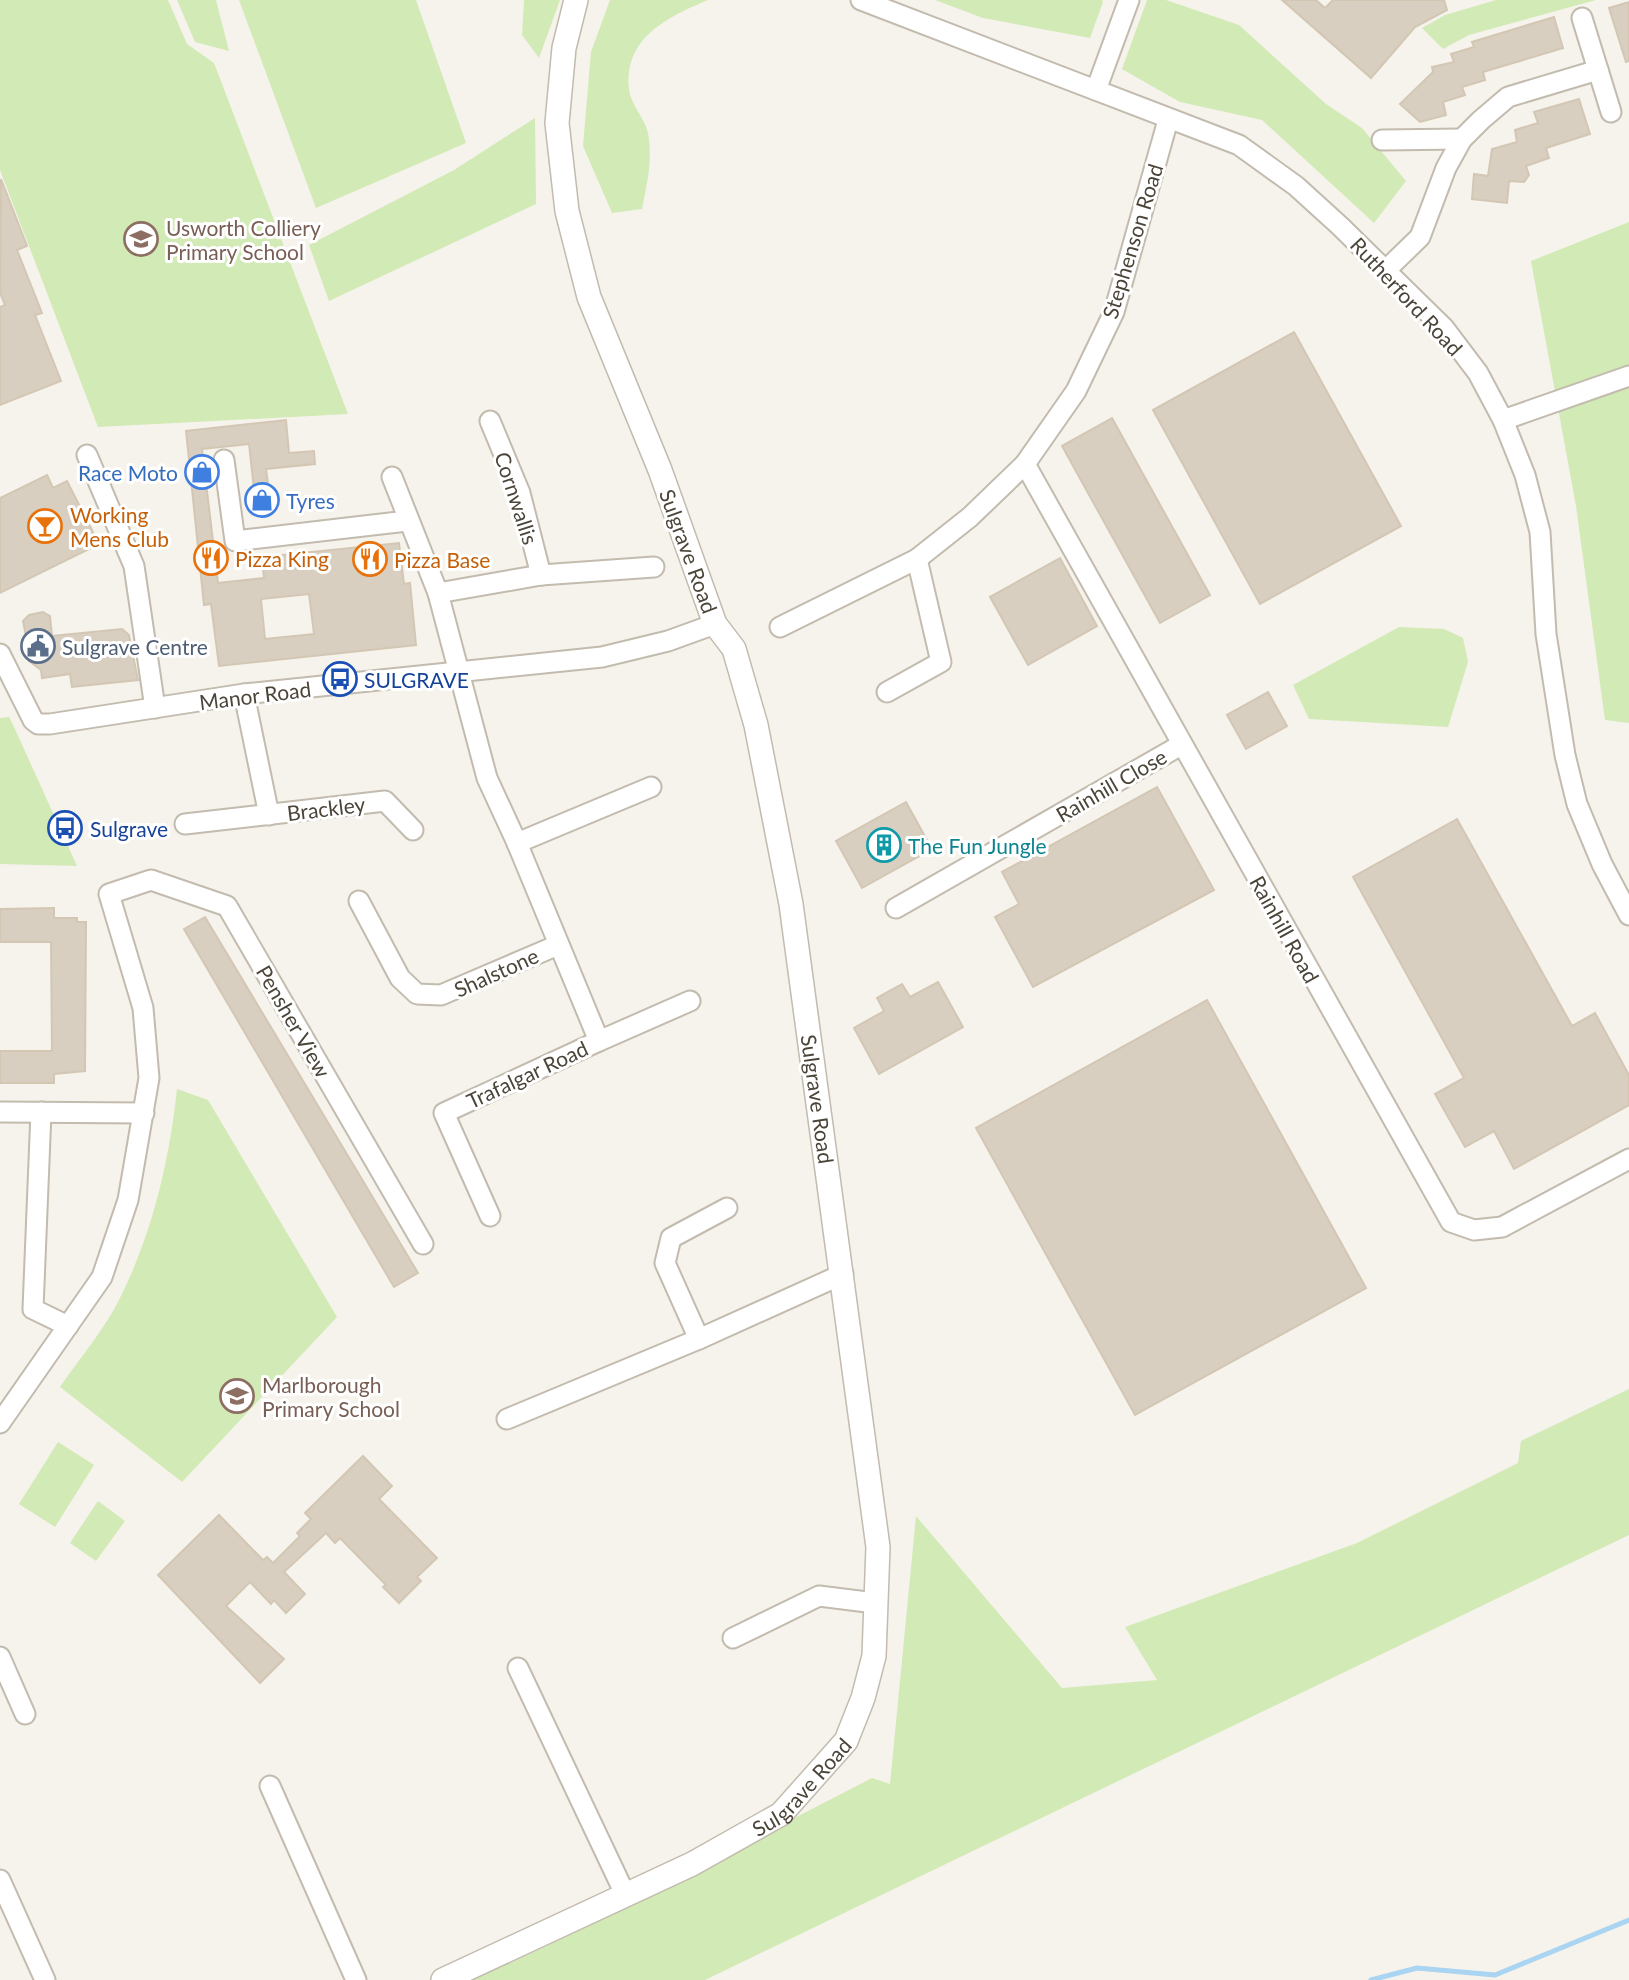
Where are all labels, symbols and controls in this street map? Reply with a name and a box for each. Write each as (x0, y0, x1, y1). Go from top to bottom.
street label: Stephenson Road (1097, 161, 1167, 321)
place label: Usworth Colliery Primary School (166, 215, 321, 264)
school or university icon: Usworth Colliery Primary School (122, 220, 160, 258)
street label: Rutherford Road (1346, 232, 1468, 360)
street label: Cornwallis (490, 449, 544, 547)
shop icon: Race Moto (183, 453, 221, 491)
place label: Race Moto (78, 460, 178, 485)
shop icon: Tyres (243, 481, 281, 519)
street label: Sulgrave Road (655, 486, 723, 616)
place label: Tyres (286, 488, 335, 513)
place label: Working Mens Club (70, 502, 169, 551)
bar icon: Working Mens Club (26, 507, 64, 545)
restaurant icon: Pizza King (192, 539, 230, 577)
restaurant icon: Pizza Base (351, 540, 389, 578)
place label: Pizza King (235, 546, 329, 571)
place label: Pizza Base (394, 547, 490, 572)
public building icon: Sulgrave Centre (19, 627, 57, 665)
place label: Sulgrave Centre (62, 634, 208, 659)
bus stop icon: SULGRAVE (321, 660, 359, 698)
place label: SULGRAVE (364, 667, 469, 692)
street label: Manor Road (198, 676, 312, 714)
street label: Rainhill Close (1051, 743, 1171, 827)
street label: Brackley (285, 791, 367, 825)
bus stop icon: Sulgrave (46, 809, 84, 847)
place label: Sulgrave (90, 816, 168, 841)
building icon: The Fun Jungle (865, 826, 903, 864)
place label: The Fun Jungle (908, 833, 1047, 858)
street label: Rainhill Road (1245, 871, 1325, 987)
street label: Shalstone (450, 942, 542, 1002)
street label: Pensher View (252, 960, 336, 1082)
street label: Sulgrave Road (797, 1033, 839, 1165)
street label: Trafalgar Road (462, 1035, 592, 1113)
place label: Marlborough Primary School (262, 1372, 400, 1421)
school or university icon: Marlborough Primary School (218, 1377, 256, 1415)
street label: Sulgrave Road (747, 1732, 856, 1840)

